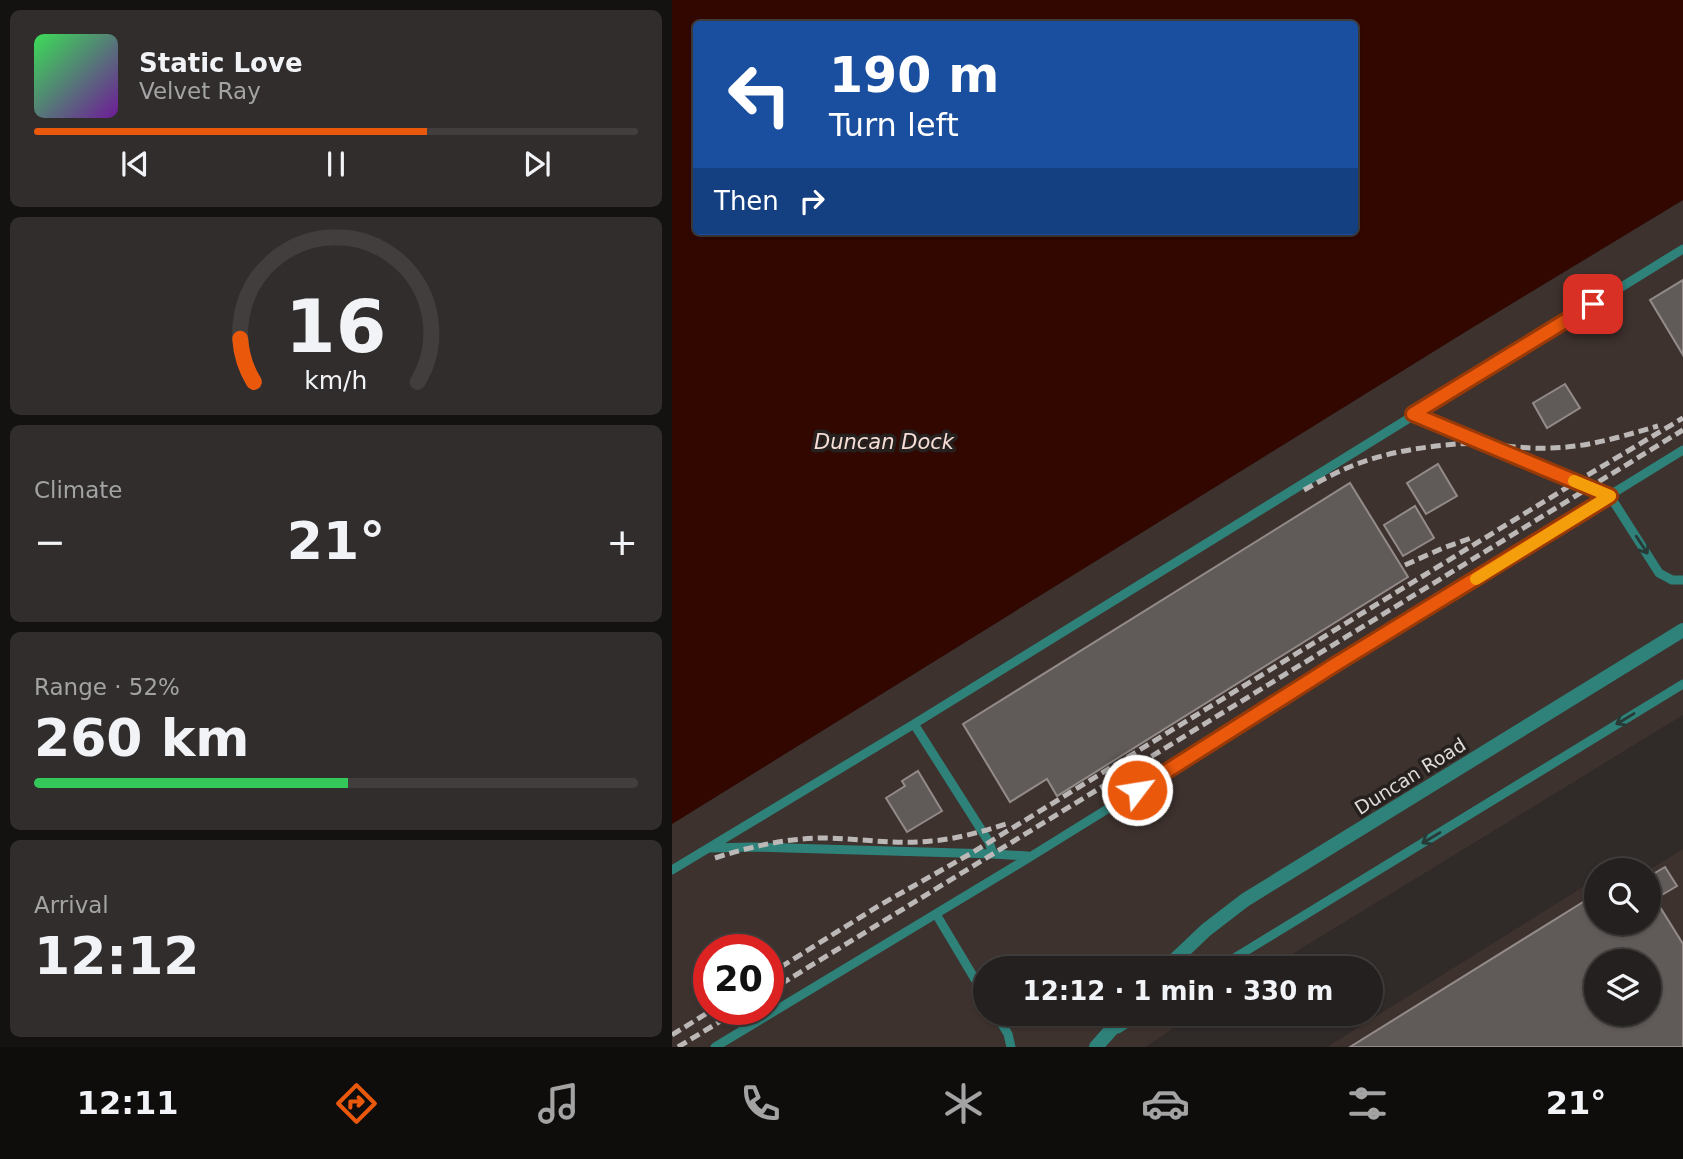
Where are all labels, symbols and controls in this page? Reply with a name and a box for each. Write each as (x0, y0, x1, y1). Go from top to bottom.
text: 190 m (829, 47, 999, 104)
text: Static Love (139, 48, 303, 78)
icon: left (714, 49, 805, 140)
text: Velvet Ray (139, 78, 261, 104)
text: Turn left (829, 106, 959, 144)
icon: previous (116, 145, 154, 183)
icon: pause (317, 145, 355, 183)
icon: next (518, 145, 556, 183)
icon: right (793, 182, 831, 220)
text: Then (714, 186, 779, 216)
pin (1563, 274, 1623, 334)
text: 16 (285, 285, 387, 370)
icon: arrive (1574, 285, 1612, 323)
text: km/h (304, 366, 368, 395)
water label: Duncan Dock (814, 430, 955, 454)
text: Climate (34, 477, 123, 503)
text: 21° (287, 511, 385, 571)
text: − (34, 520, 66, 564)
text: + (606, 520, 638, 564)
one-way arrow (1634, 535, 1649, 554)
text: Range · 52% (34, 674, 180, 700)
text: 260 km (34, 708, 249, 768)
one-way arrow (1615, 713, 1635, 727)
street label: Duncan Road (1351, 733, 1469, 819)
position arrow (1100, 753, 1174, 827)
one-way arrow (1421, 831, 1441, 845)
map controls (1584, 858, 1661, 1026)
button: search (1584, 858, 1661, 935)
text: Arrival (34, 892, 109, 918)
text: 12:12 (34, 926, 200, 986)
speed limit sign: 20 (693, 934, 784, 1025)
button: layers (1584, 949, 1661, 1026)
text: 12:12 · 1 min · 330 m (1023, 976, 1333, 1006)
icon: directions (332, 1079, 381, 1128)
icon: music (534, 1079, 583, 1128)
icon: phone (736, 1079, 785, 1128)
icon: climate (939, 1079, 988, 1128)
icon: car (1141, 1079, 1190, 1128)
icon: filters (1343, 1079, 1392, 1128)
text: 12:11 (77, 1084, 179, 1122)
text: 21° (1546, 1084, 1606, 1122)

